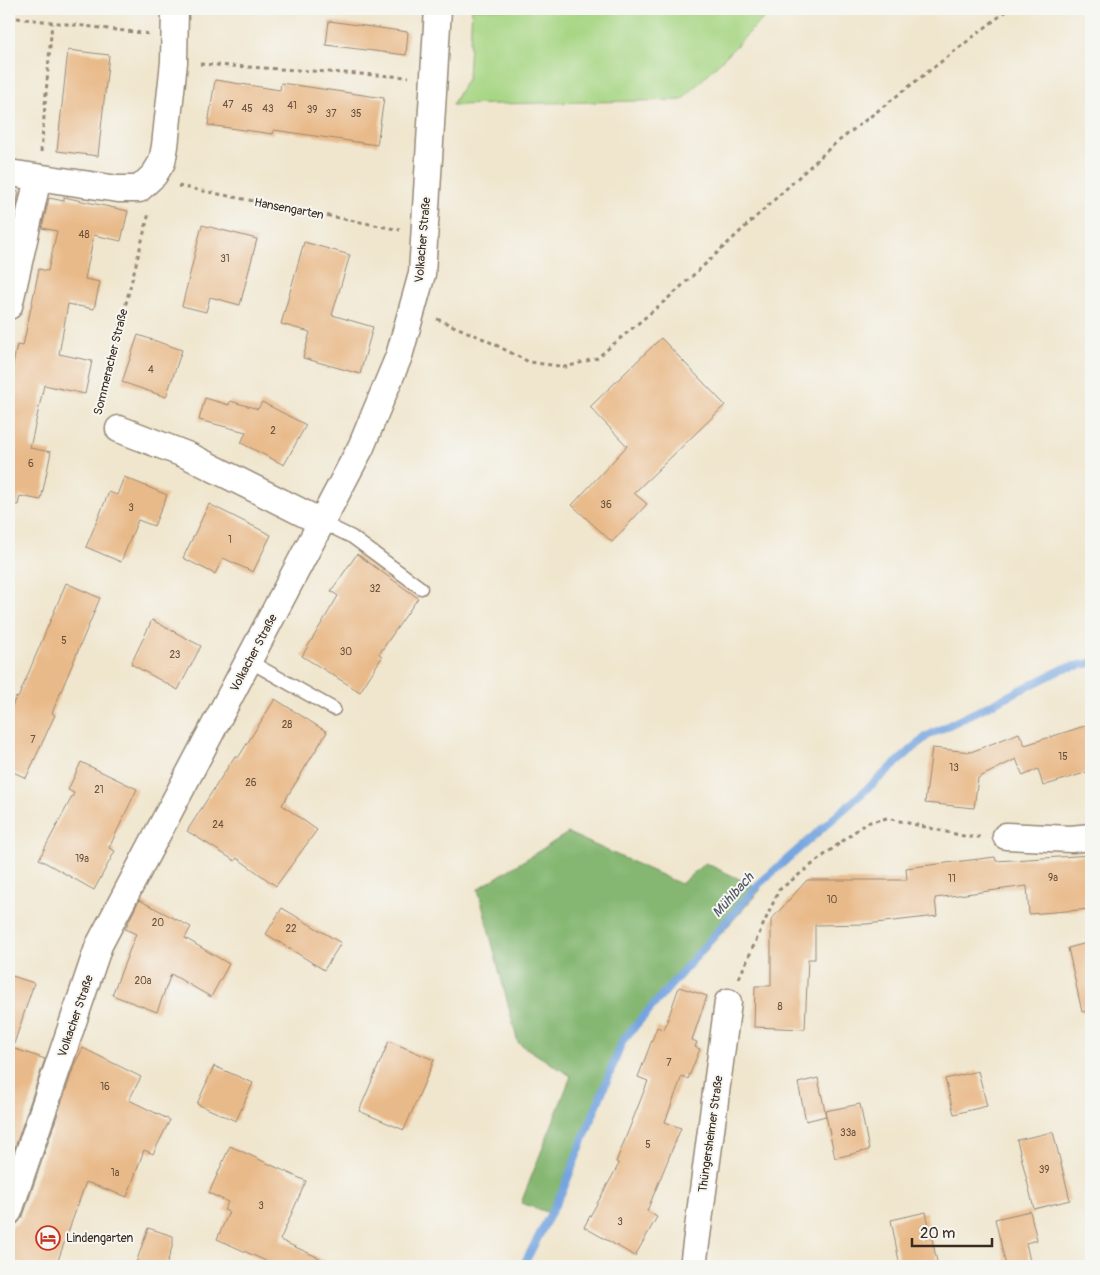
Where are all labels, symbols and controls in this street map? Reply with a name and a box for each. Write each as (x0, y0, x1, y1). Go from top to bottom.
house number: 47 (222, 99, 234, 111)
house number: 41 (287, 100, 297, 112)
house number: 45 (241, 103, 253, 115)
house number: 43 (262, 103, 274, 115)
house number: 39 (307, 104, 317, 116)
house number: 37 (326, 108, 337, 120)
house number: 35 (351, 108, 362, 120)
street label: Hansengarten (253, 195, 325, 223)
street label: Volkacher Straße (412, 197, 434, 283)
house number: 48 (79, 229, 89, 241)
house number: 31 (220, 253, 230, 265)
street label: Sommeracher Straße (91, 307, 131, 417)
house number: 4 (148, 364, 154, 376)
house number: 2 (270, 425, 276, 437)
house number: 6 (28, 458, 34, 470)
house number: 36 (600, 499, 612, 511)
house number: 3 (128, 502, 134, 514)
house number: 1 (228, 534, 232, 546)
house number: 32 (369, 583, 381, 595)
street label: Volkacher Straße (227, 612, 281, 694)
house number: 5 (61, 635, 67, 647)
house number: 30 (340, 646, 352, 658)
house number: 23 (170, 649, 181, 661)
house number: 28 (282, 719, 292, 731)
house number: 7 (30, 734, 36, 746)
house number: 15 (1058, 751, 1068, 763)
house number: 13 (949, 762, 959, 774)
house number: 26 (245, 777, 257, 789)
house number: 21 (94, 784, 104, 796)
house number: 24 (212, 819, 224, 831)
house number: 19a (75, 853, 89, 865)
water label: Mühlbach (709, 868, 758, 921)
house number: 9a (1048, 872, 1058, 884)
house number: 11 (948, 873, 956, 885)
house number: 10 (827, 894, 838, 906)
house number: 20 (152, 917, 164, 929)
house number: 22 (285, 923, 297, 935)
street label: Volkacher Straße (55, 973, 97, 1059)
house number: 20a (134, 975, 152, 987)
house number: 8 (777, 1001, 783, 1013)
house number: 7 (666, 1057, 672, 1069)
street label: Thüngersheimer Straße (695, 1074, 727, 1193)
house number: 16 (100, 1081, 110, 1093)
house number: 33a (840, 1127, 856, 1139)
house number: 5 (645, 1139, 651, 1151)
house number: 39 (1039, 1164, 1049, 1176)
house number: 1a (111, 1167, 120, 1179)
house number: 3 (258, 1200, 264, 1212)
scale bar (912, 1215, 992, 1247)
house number: 3 (617, 1216, 623, 1228)
text: 20 m (920, 1224, 955, 1243)
hotel icon: Lindengarten (35, 1225, 61, 1251)
place label: Lindengarten (66, 1231, 133, 1246)

